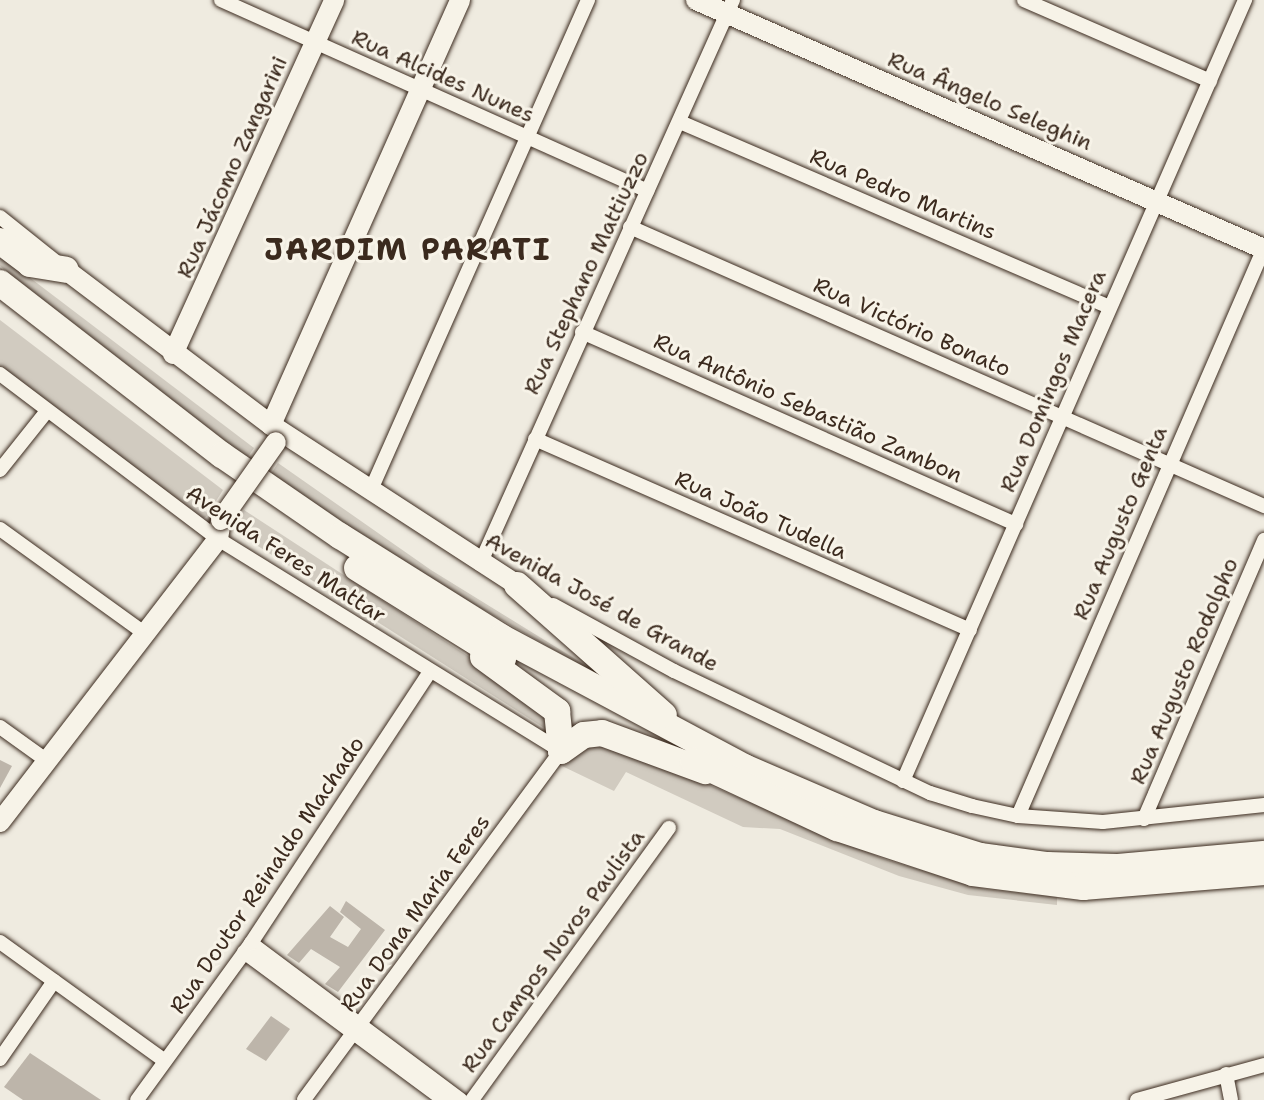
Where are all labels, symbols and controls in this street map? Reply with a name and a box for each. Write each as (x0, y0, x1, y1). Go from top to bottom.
street label: Rua Alcides Nunes (348, 24, 538, 128)
street label: Rua Ângelo Seleghin (884, 46, 1096, 156)
street label: Rua Jácomo Zangarini (171, 52, 293, 282)
street label: Rua Pedro Martins (806, 143, 1000, 245)
street label: Rua Stephano Mattiuzzo (518, 147, 654, 399)
district label: JARDIM PARATI (264, 232, 552, 268)
street label: Rua Domingos Macera (994, 266, 1112, 496)
street label: Rua Victório Bonato (809, 272, 1015, 382)
street label: Rua Antônio Sebastião Zambon (650, 328, 966, 488)
street label: Rua Augusto Genta (1067, 422, 1173, 624)
street label: Rua João Tudella (671, 465, 851, 565)
street label: Avenida Feres Mattar (181, 479, 391, 629)
street label: Avenida José de Grande (481, 527, 723, 677)
street label: Rua Augusto Rodolpho (1124, 554, 1244, 788)
street label: Rua Doutor Reinaldo Machado (164, 732, 370, 1018)
street label: Rua Dona Maria Feres (335, 809, 495, 1017)
street label: Rua Campos Novos Paulista (456, 824, 650, 1078)

